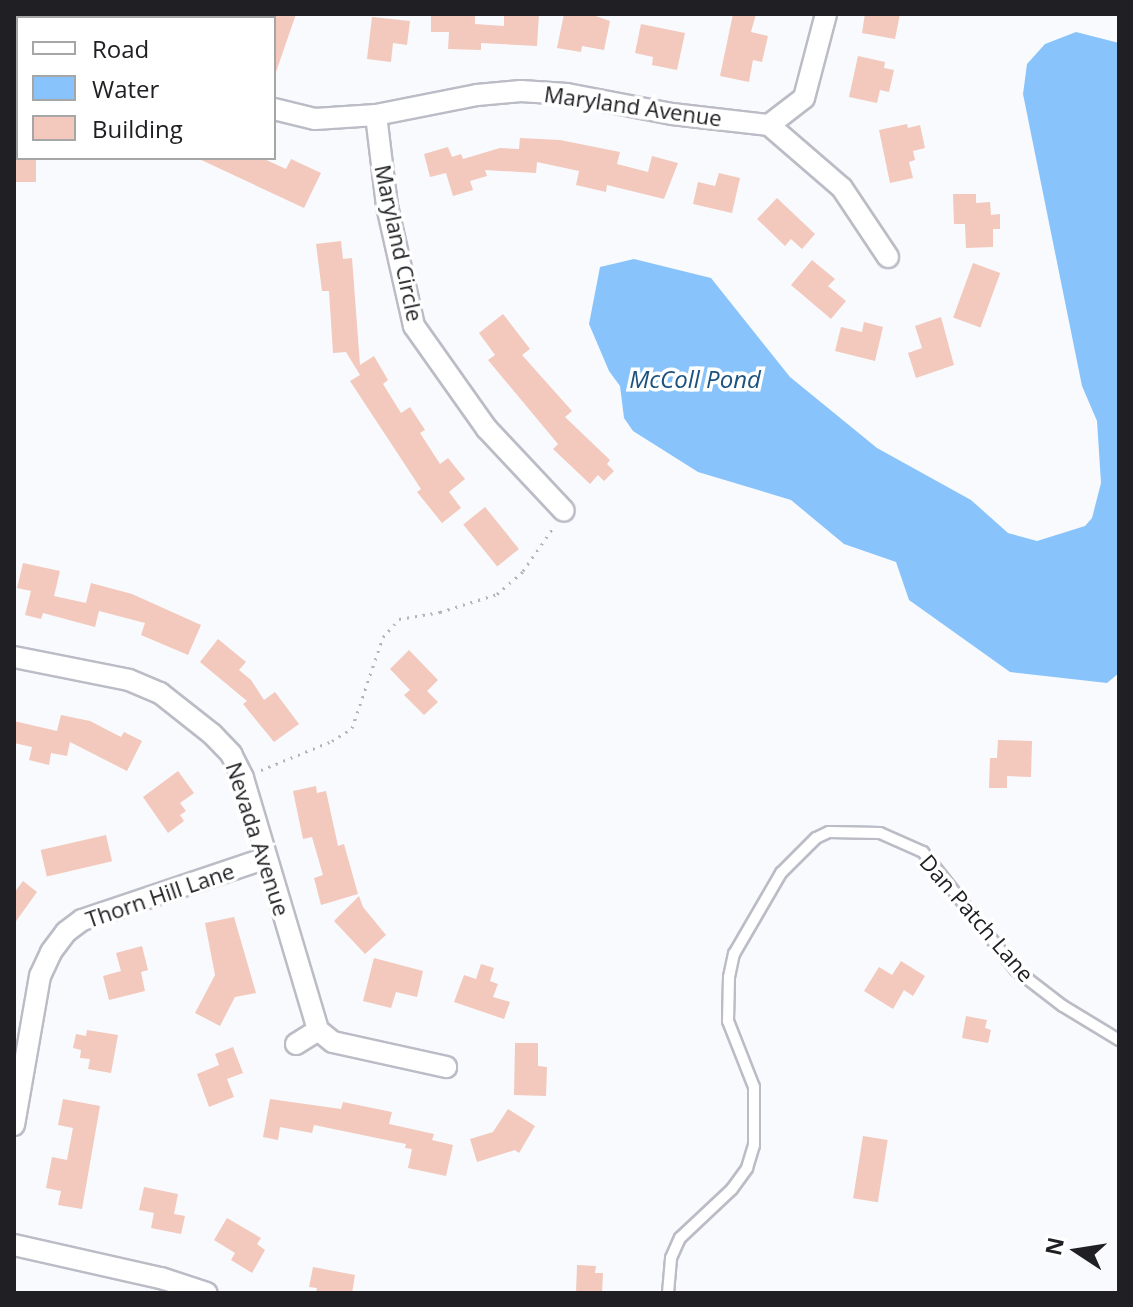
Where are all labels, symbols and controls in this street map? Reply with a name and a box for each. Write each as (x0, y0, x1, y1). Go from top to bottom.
legend (16, 16, 276, 160)
text: Road (92, 32, 149, 65)
text: Water (92, 72, 159, 105)
street label: Maryland Avenue (543, 80, 723, 132)
text: Building (92, 112, 183, 145)
street label: Maryland Circle (370, 162, 428, 324)
water label: McColl Pond (629, 365, 761, 393)
street label: Nevada Avenue (221, 759, 295, 919)
street label: Dan Patch Lane (915, 849, 1039, 987)
street label: Thorn Hill Lane (82, 857, 238, 933)
north arrow (1037, 1211, 1117, 1291)
text: N (1037, 1234, 1070, 1258)

